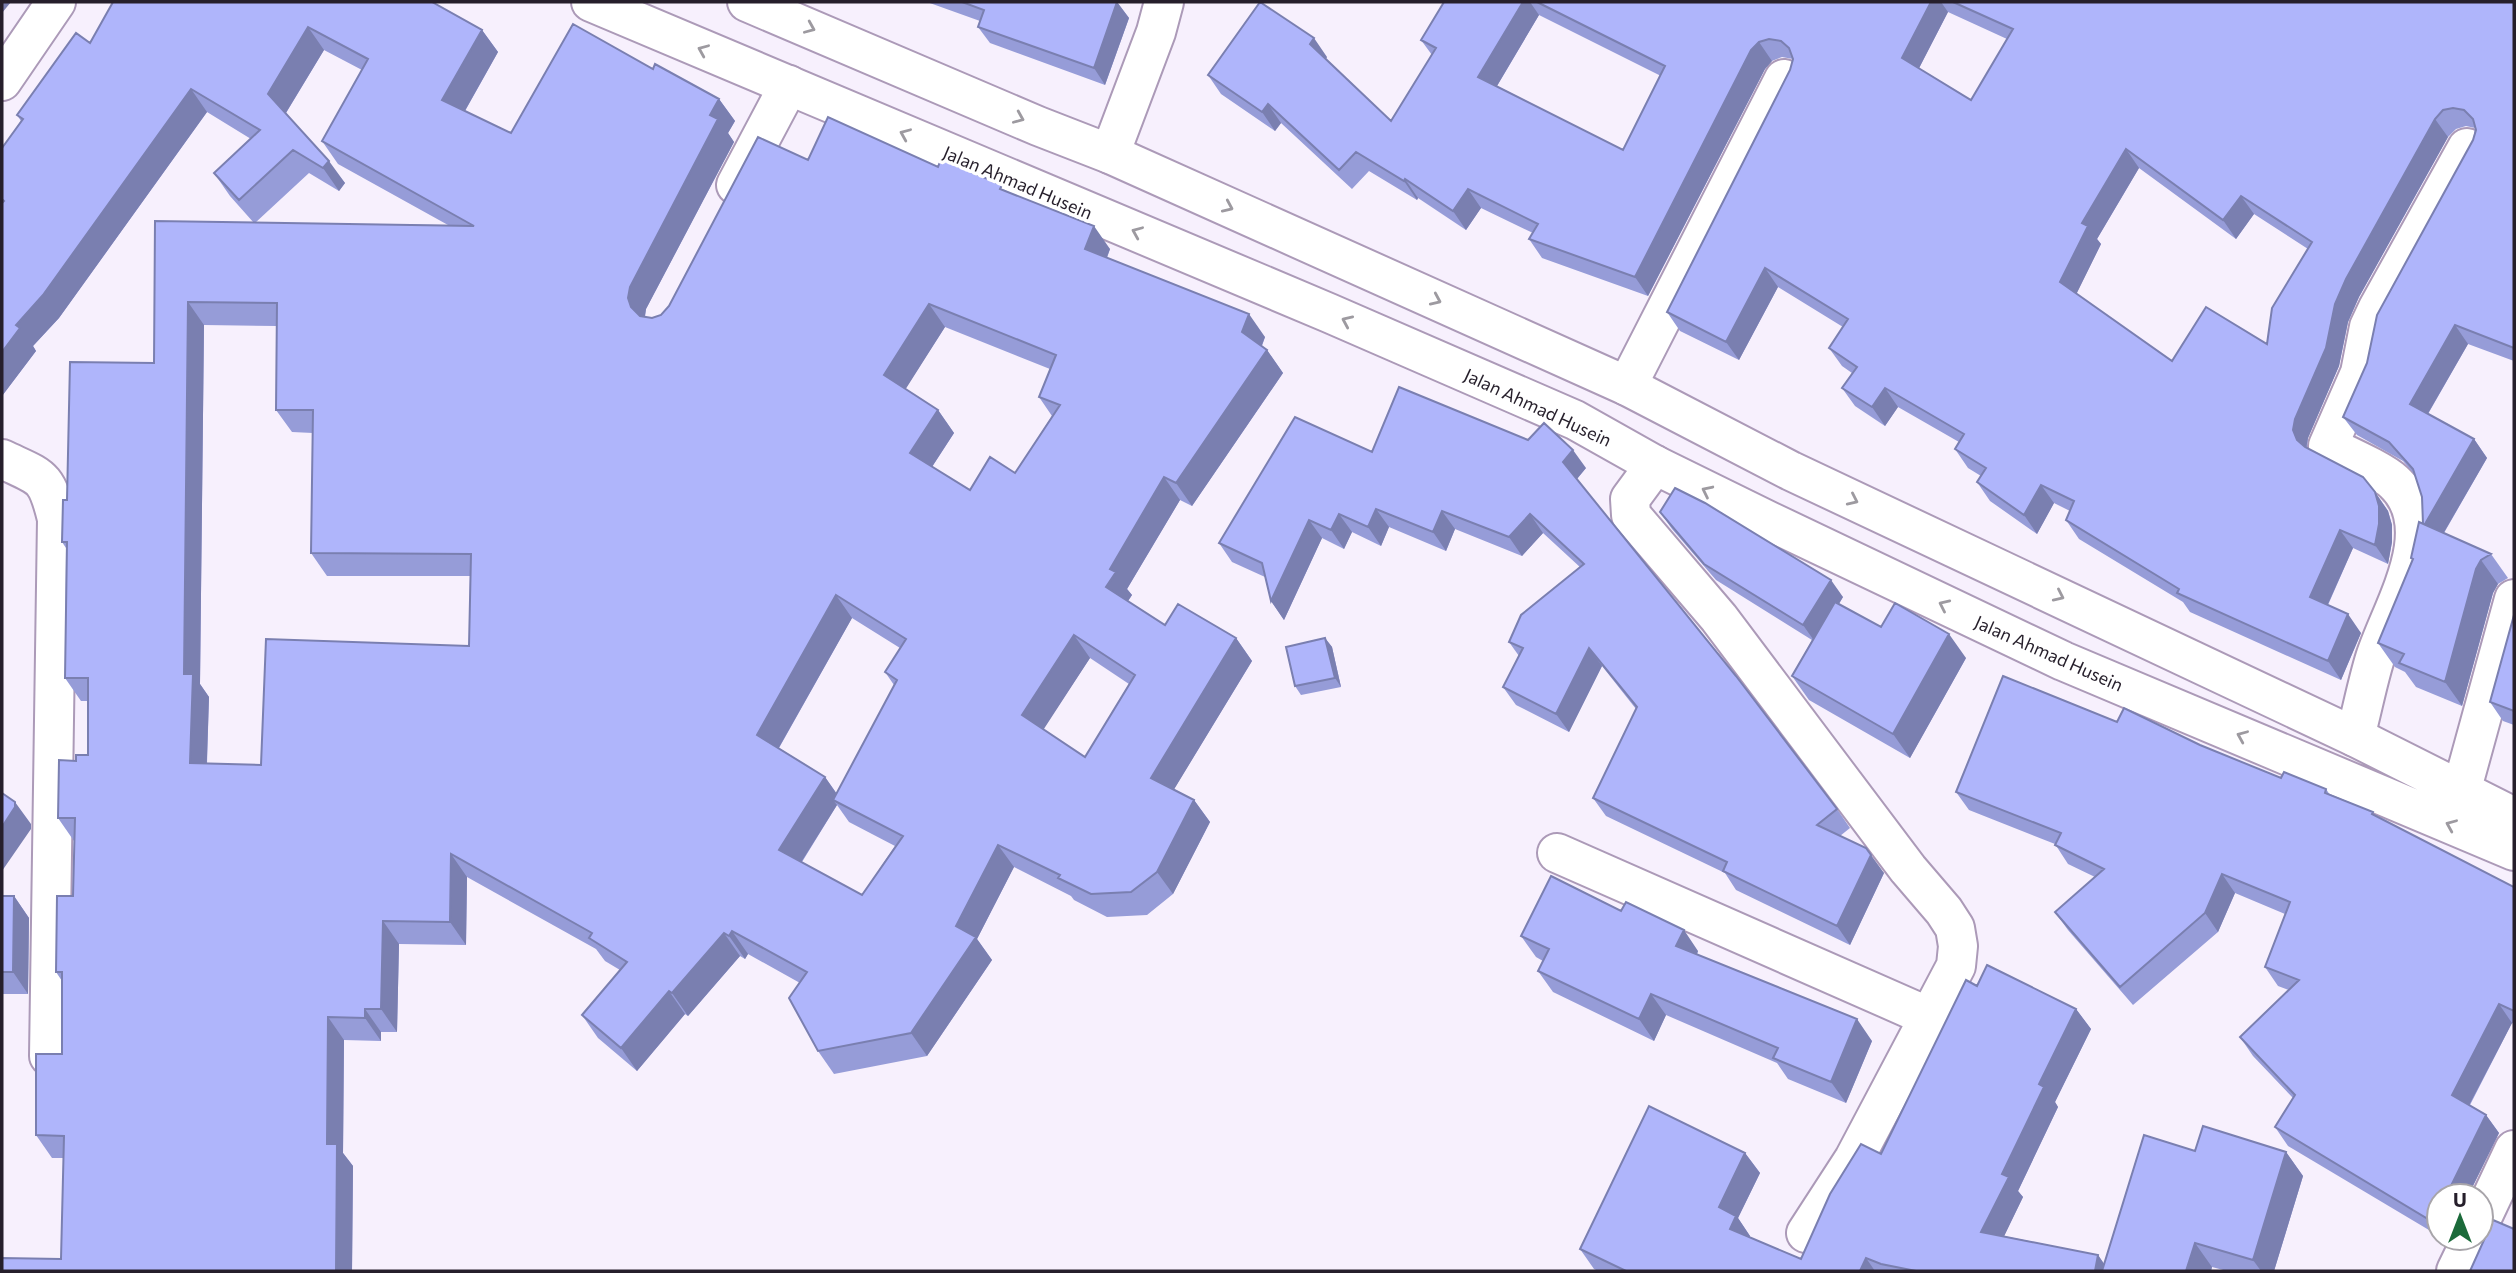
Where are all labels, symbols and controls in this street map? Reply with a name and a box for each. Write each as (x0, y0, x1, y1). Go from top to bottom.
one-way arrow (803, 20, 815, 34)
one-way arrow (698, 44, 710, 58)
one-way arrow (1012, 110, 1025, 124)
one-way arrow (900, 128, 912, 142)
street label: Jalan Ahmad Husein (940, 141, 1096, 223)
one-way arrow (1221, 199, 1234, 213)
one-way arrow (1132, 226, 1144, 240)
one-way arrow (1429, 292, 1441, 306)
one-way arrow (1341, 315, 1354, 329)
street label: Jalan Ahmad Husein (1461, 363, 1615, 451)
one-way arrow (1702, 485, 1714, 499)
one-way arrow (1846, 492, 1858, 506)
one-way arrow (2052, 588, 2064, 602)
one-way arrow (1939, 599, 1951, 613)
street label: Jalan Ahmad Husein (1971, 610, 2127, 696)
one-way arrow (2236, 731, 2248, 745)
one-way arrow (2446, 819, 2458, 833)
north arrow (2425, 1182, 2495, 1252)
text: U (2453, 1188, 2467, 1211)

